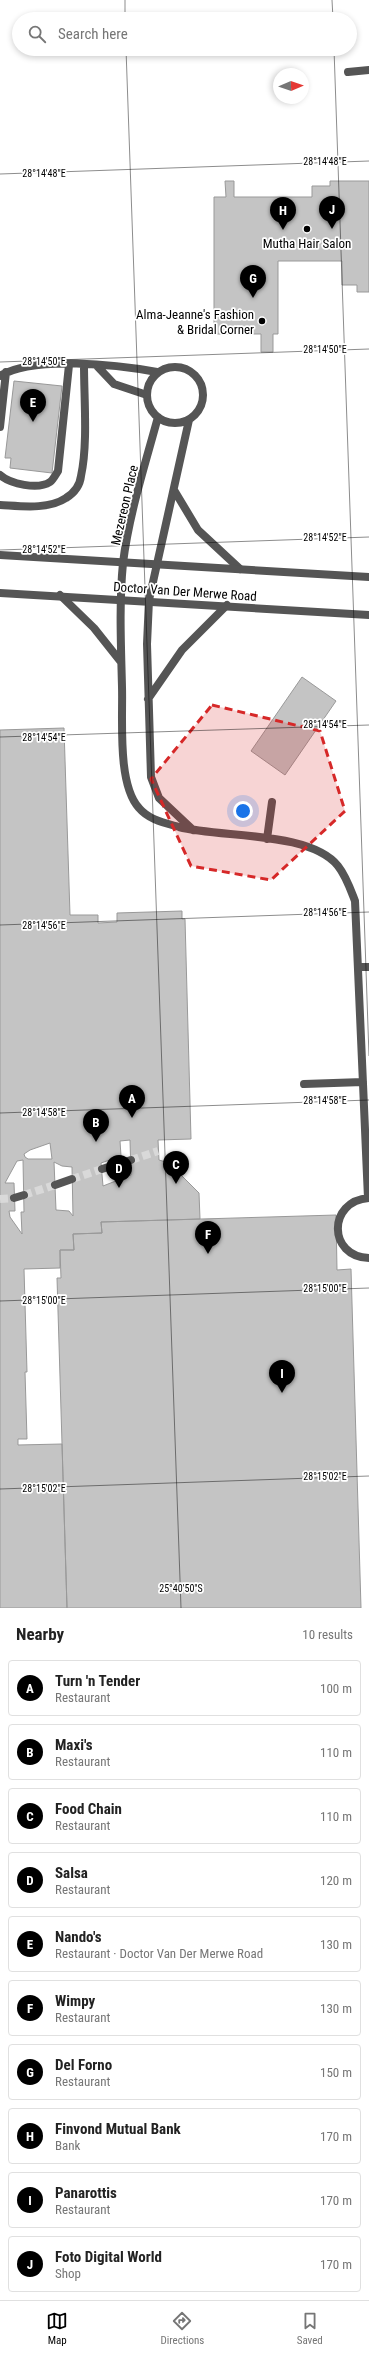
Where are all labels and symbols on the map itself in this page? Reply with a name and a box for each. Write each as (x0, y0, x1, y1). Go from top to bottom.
north arrow (273, 68, 309, 104)
text: 28°14'48"E (303, 156, 347, 167)
text: 28°14'48"E (22, 168, 66, 179)
pin: J (319, 196, 345, 229)
pin: H (270, 197, 296, 230)
marker: Mutha Hair Salon (302, 224, 312, 234)
place label: Mutha Hair Salon (263, 236, 351, 251)
pin: G (240, 265, 266, 298)
place label: Alma-Jeanne's Fashion & Bridal Corner (136, 307, 254, 337)
marker: Alma-Jeanne's Fashion & Bridal Corner (257, 316, 267, 326)
text: 28°14'50"E (303, 344, 347, 355)
text: 28°14'50"E (22, 356, 66, 367)
pin: E (20, 389, 46, 422)
street label: Mezereon Place (108, 464, 141, 547)
text: 28°14'52"E (303, 532, 347, 543)
text: 28°14'52"E (22, 544, 66, 555)
street label: Doctor Van Der Merwe Road (113, 579, 257, 604)
text: 28°14'54"E (303, 719, 347, 730)
text: 28°14'54"E (22, 732, 66, 743)
your location (233, 801, 253, 821)
text: 28°14'56"E (303, 907, 347, 918)
text: 28°14'56"E (22, 920, 66, 931)
pin: A (119, 1085, 145, 1118)
text: 28°14'58"E (303, 1095, 347, 1106)
text: 28°14'58"E (22, 1107, 66, 1118)
pin: B (83, 1109, 109, 1142)
pin: C (163, 1151, 189, 1184)
pin: D (106, 1155, 132, 1188)
pin: F (195, 1221, 221, 1254)
text: 28°15'00"E (303, 1283, 347, 1294)
text: 28°15'00"E (22, 1295, 66, 1306)
pin: I (269, 1360, 295, 1393)
text: 28°15'02"E (303, 1471, 347, 1482)
text: 28°15'02"E (22, 1483, 66, 1494)
text: 25°40'50"S (159, 1583, 203, 1594)

